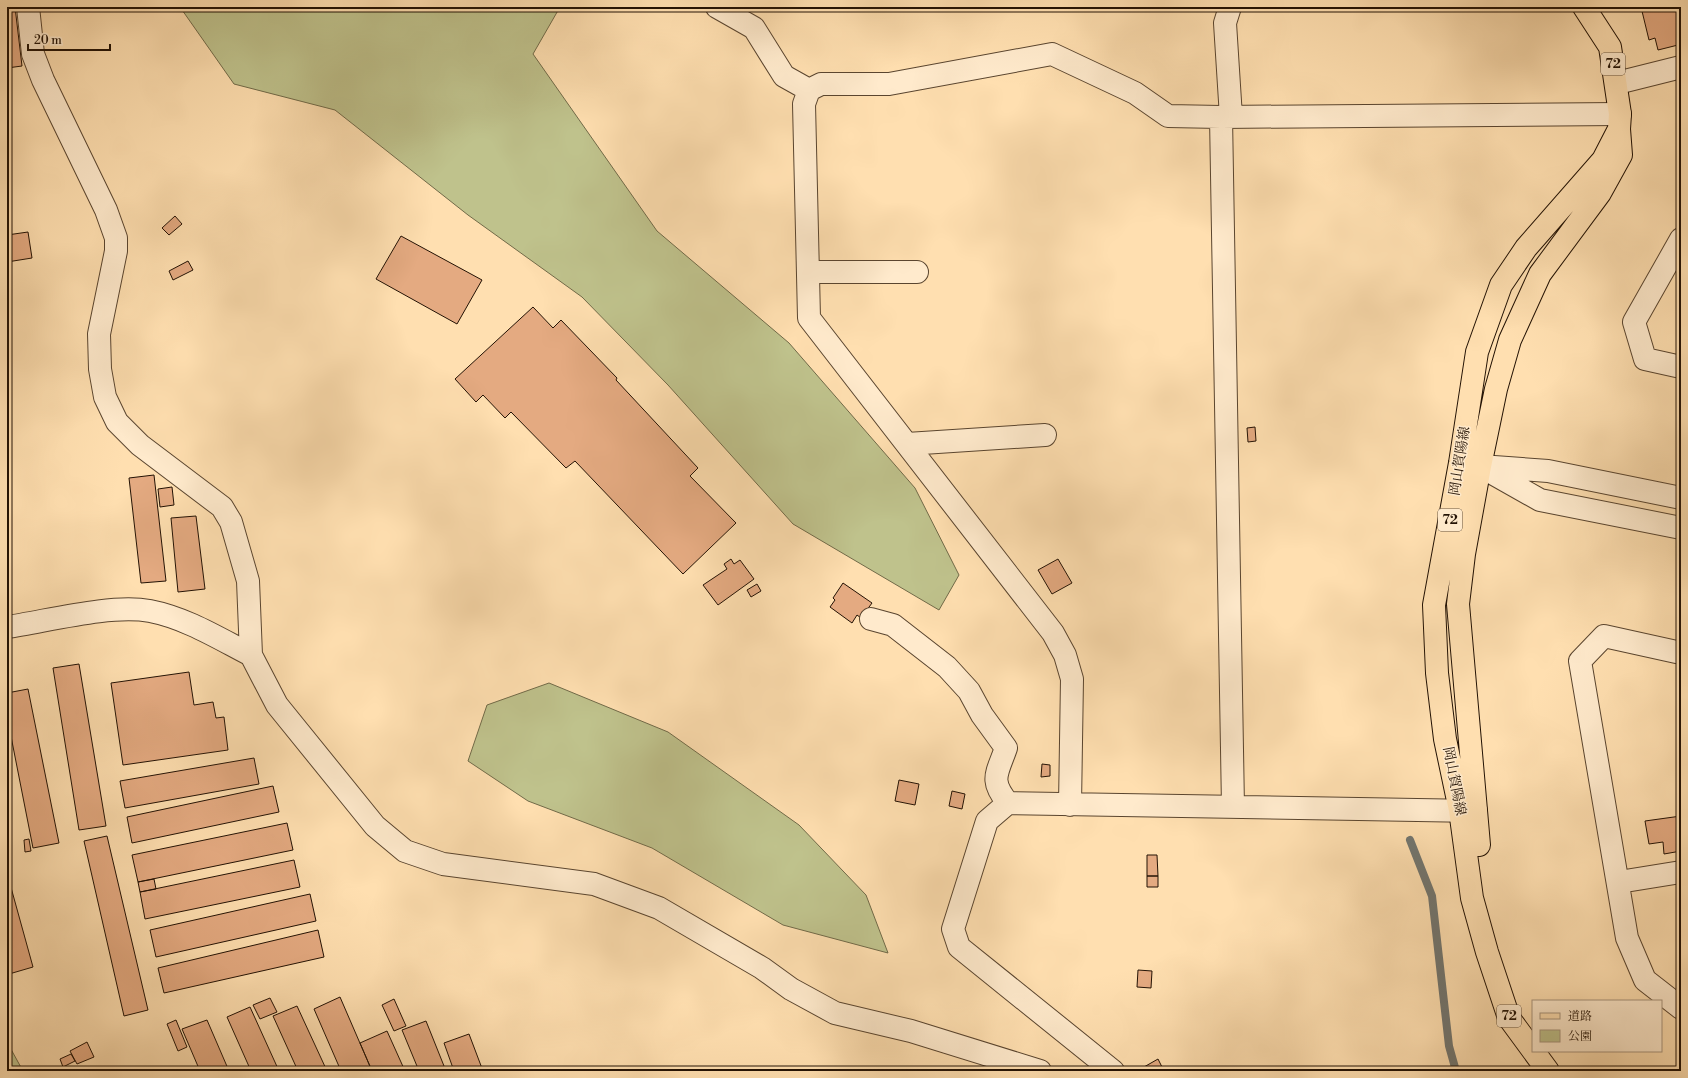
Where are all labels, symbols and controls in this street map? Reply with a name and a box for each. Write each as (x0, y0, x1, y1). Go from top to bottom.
scale bar (28, 26, 110, 52)
text: 20 m (34, 33, 62, 48)
road number: 72 (1601, 53, 1625, 75)
street label: 岡山賀陽線 (1446, 425, 1474, 497)
road number: 72 (1438, 509, 1462, 531)
street label: 岡山賀陽線 (1438, 745, 1470, 817)
legend (1532, 1000, 1662, 1052)
road number: 72 (1497, 1005, 1521, 1027)
text: 道路 (1568, 1009, 1592, 1024)
text: 公園 (1568, 1029, 1592, 1044)

